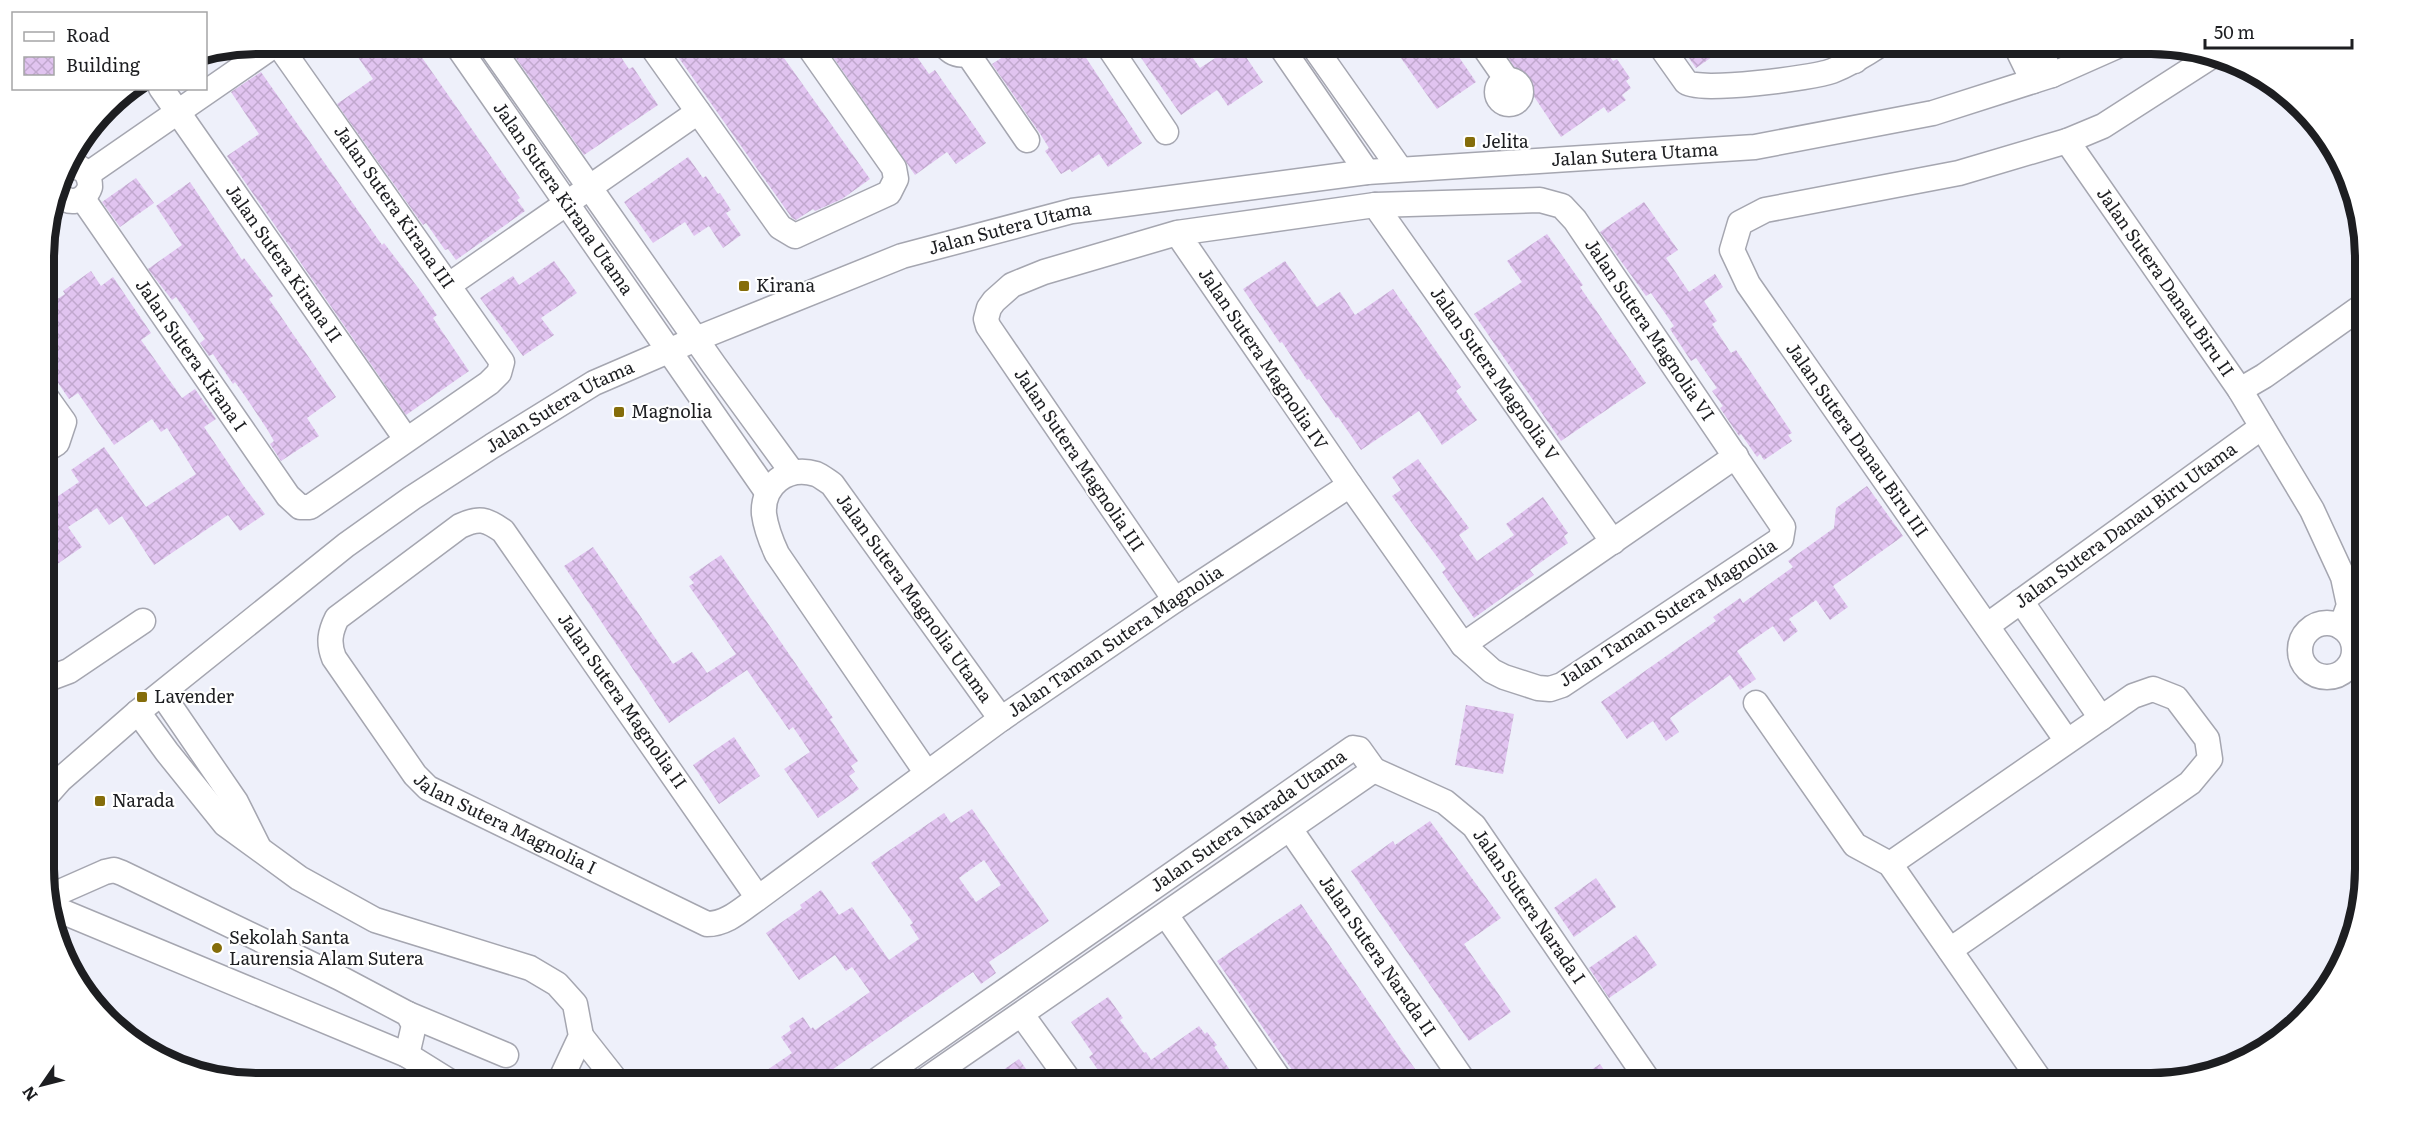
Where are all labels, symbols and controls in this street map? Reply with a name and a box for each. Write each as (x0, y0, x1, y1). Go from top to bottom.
legend (12, 12, 207, 90)
scale bar (2205, 12, 2352, 50)
text: 50 m (2214, 18, 2255, 45)
text: Road (66, 21, 110, 48)
text: Building (66, 51, 141, 78)
street label: Jalan Sutera Kirana Utama (488, 95, 641, 300)
street label: Jalan Sutera Kirana III (328, 119, 462, 294)
place label: Jelita (1482, 127, 1529, 154)
street label: Jalan Sutera Utama (1550, 134, 1719, 172)
marker: Jelita (1463, 135, 1477, 149)
street label: Jalan Sutera Kirana II (220, 178, 349, 347)
street label: Jalan Sutera Danau Biru II (2091, 181, 2242, 382)
street label: Jalan Sutera Utama (925, 194, 1093, 260)
street label: Jalan Sutera Magnolia VI (1579, 232, 1722, 426)
street label: Jalan Sutera Magnolia IV (1193, 261, 1336, 455)
place label: Kirana (756, 271, 816, 298)
street label: Jalan Sutera Kirana I (130, 273, 254, 436)
marker: Kirana (737, 279, 751, 293)
street label: Jalan Sutera Magnolia V (1425, 280, 1567, 466)
street label: Jalan Sutera Danau Biru III (1780, 336, 1936, 542)
street label: Jalan Sutera Utama (480, 352, 638, 459)
street label: Jalan Sutera Magnolia III (1008, 362, 1152, 557)
place label: Magnolia (631, 397, 713, 424)
marker: Magnolia (612, 405, 626, 419)
street label: Jalan Sutera Danau Biru Utama (2008, 434, 2242, 614)
street label: Jalan Sutera Magnolia Utama (831, 487, 1000, 708)
street label: Jalan Taman Sutera Magnolia (1553, 531, 1782, 693)
street label: Jalan Taman Sutera Magnolia (1001, 557, 1228, 723)
street label: Jalan Sutera Magnolia II (552, 607, 694, 794)
place label: Lavender (154, 682, 235, 709)
marker: Lavender (135, 690, 149, 704)
street label: Jalan Sutera Narada Utama (1144, 742, 1351, 898)
street label: Jalan Sutera Magnolia I (408, 766, 602, 880)
place label: Narada (112, 786, 175, 813)
marker: Narada (93, 794, 107, 808)
street label: Jalan Sutera Narada I (1467, 822, 1593, 989)
street label: Jalan Sutera Narada II (1313, 869, 1444, 1041)
place label: Sekolah Santa Laurensia Alam Sutera (229, 923, 424, 971)
marker: Sekolah Santa Laurensia Alam Sutera (210, 941, 224, 955)
north arrow (12, 1055, 72, 1115)
text: N (15, 1082, 43, 1107)

